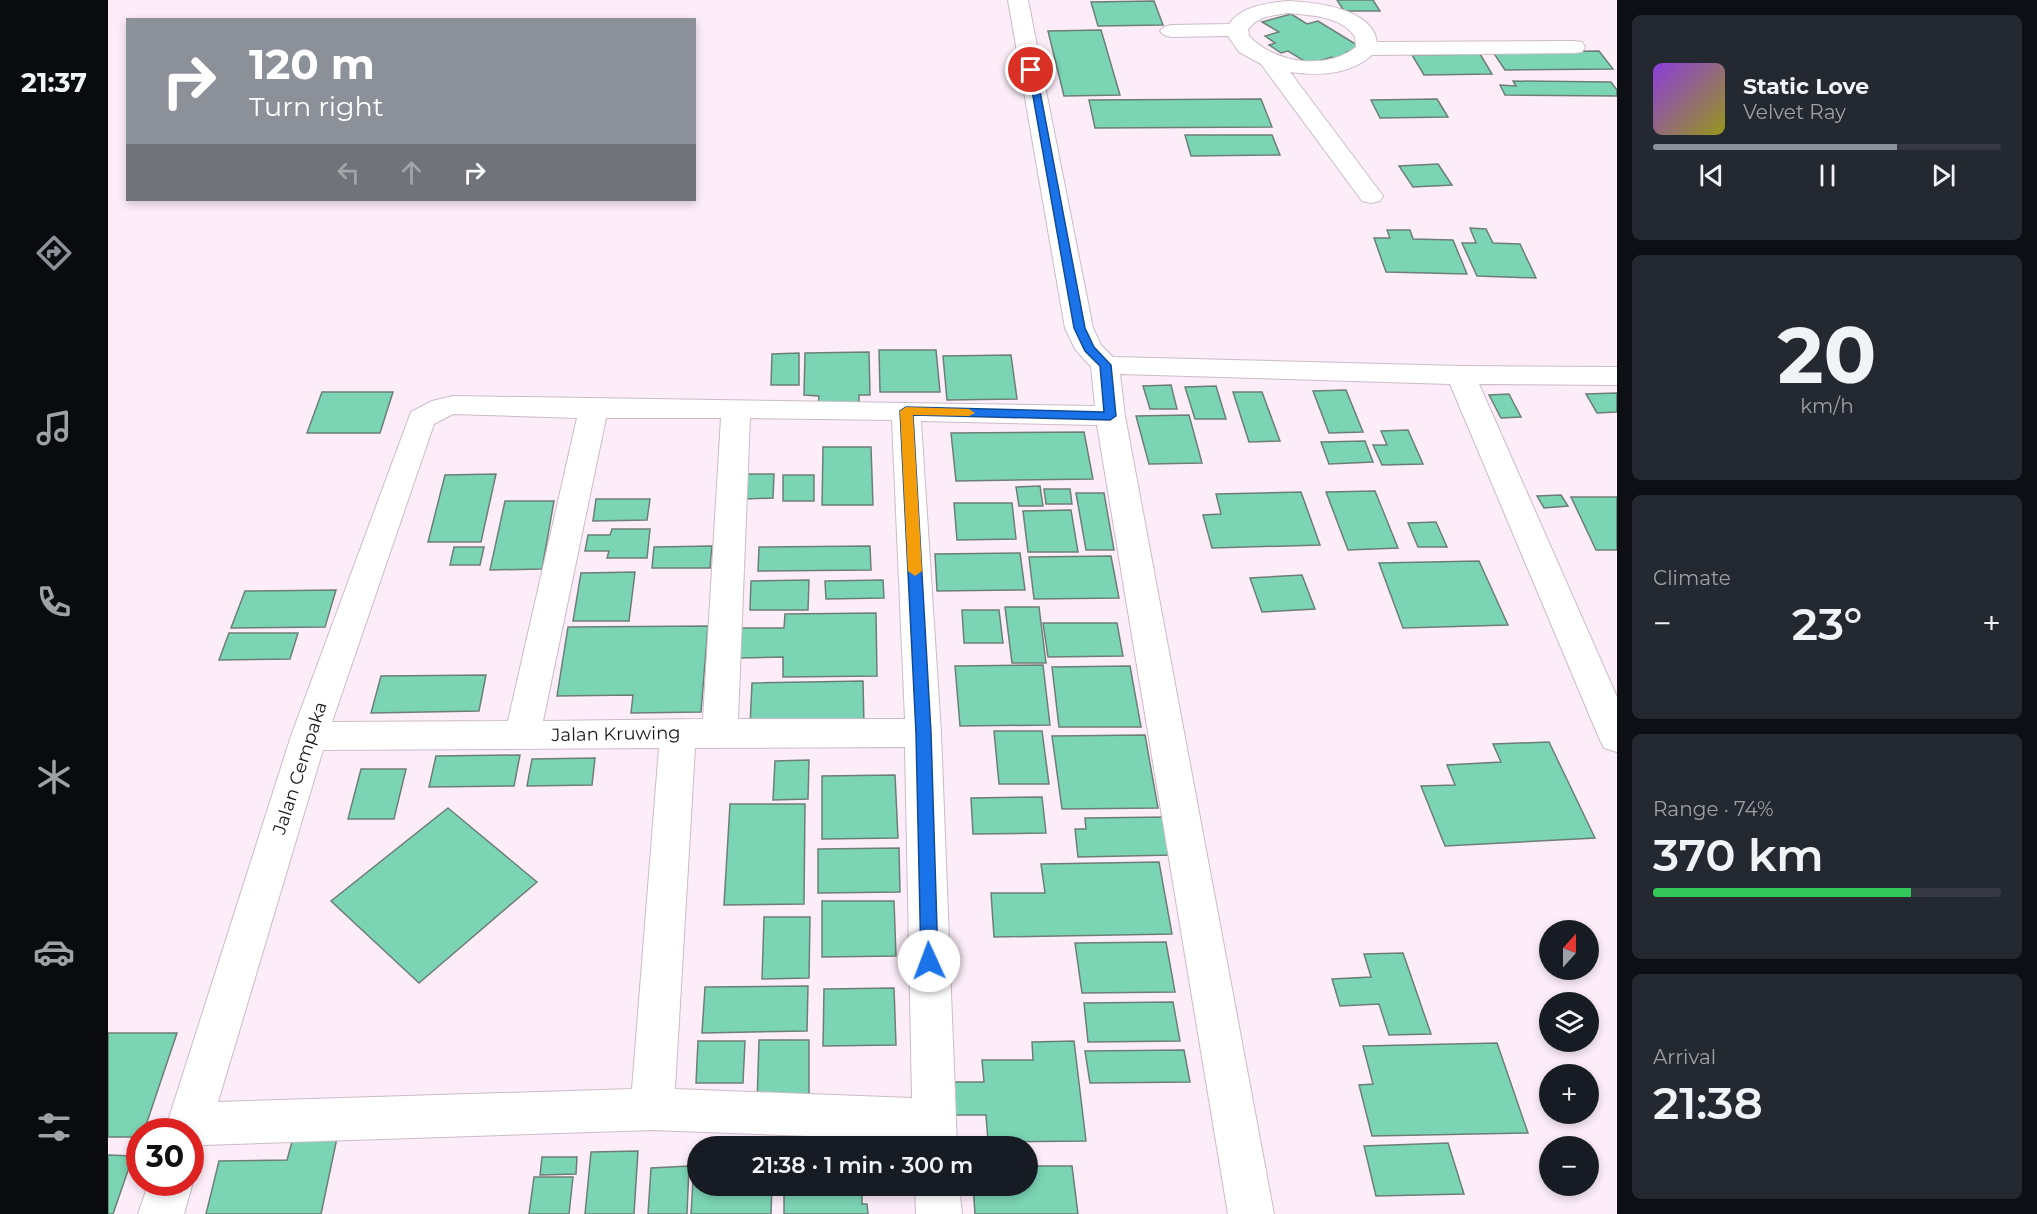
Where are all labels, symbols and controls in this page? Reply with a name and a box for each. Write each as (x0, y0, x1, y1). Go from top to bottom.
text: 120 m (249, 38, 375, 90)
icon: right (150, 42, 228, 120)
pin (1005, 44, 1056, 95)
icon: arrive (1014, 53, 1047, 86)
text: 21:37 (21, 66, 87, 99)
text: Static Love (1743, 73, 1869, 100)
text: Turn right (249, 90, 384, 123)
text: Velvet Ray (1743, 100, 1846, 124)
icon: left (332, 156, 365, 189)
icon: ahead (395, 156, 428, 189)
icon: right (458, 156, 491, 189)
icon: previous (1695, 159, 1728, 192)
icon: pause (1811, 159, 1844, 192)
icon: next (1927, 159, 1960, 192)
icon: directions (33, 232, 75, 274)
text: 20 (1778, 307, 1876, 403)
text: km/h (1800, 394, 1854, 418)
icon: music (33, 407, 75, 449)
text: Climate (1653, 566, 1731, 590)
icon: phone (33, 581, 75, 623)
text: 23° (1792, 596, 1862, 651)
text: − (1653, 603, 1672, 643)
text: + (1982, 603, 2001, 643)
street label: Jalan Cempaka (268, 699, 332, 838)
street label: Jalan Kruwing (550, 722, 681, 746)
icon: climate (33, 756, 75, 798)
text: Range · 74% (1653, 797, 1774, 821)
text: 370 km (1653, 827, 1824, 882)
north arrow (1539, 920, 1599, 980)
map controls (1539, 920, 1599, 1196)
position arrow (897, 929, 961, 993)
icon: car (33, 931, 75, 973)
button: layers (1539, 992, 1599, 1052)
text: Arrival (1653, 1045, 1716, 1069)
button: + (1539, 1064, 1599, 1124)
text: 21:38 (1653, 1075, 1763, 1130)
icon: filters (33, 1106, 75, 1148)
speed limit sign: 30 (126, 1118, 204, 1196)
button: − (1539, 1136, 1599, 1196)
text: 21:38 · 1 min · 300 m (752, 1152, 973, 1179)

